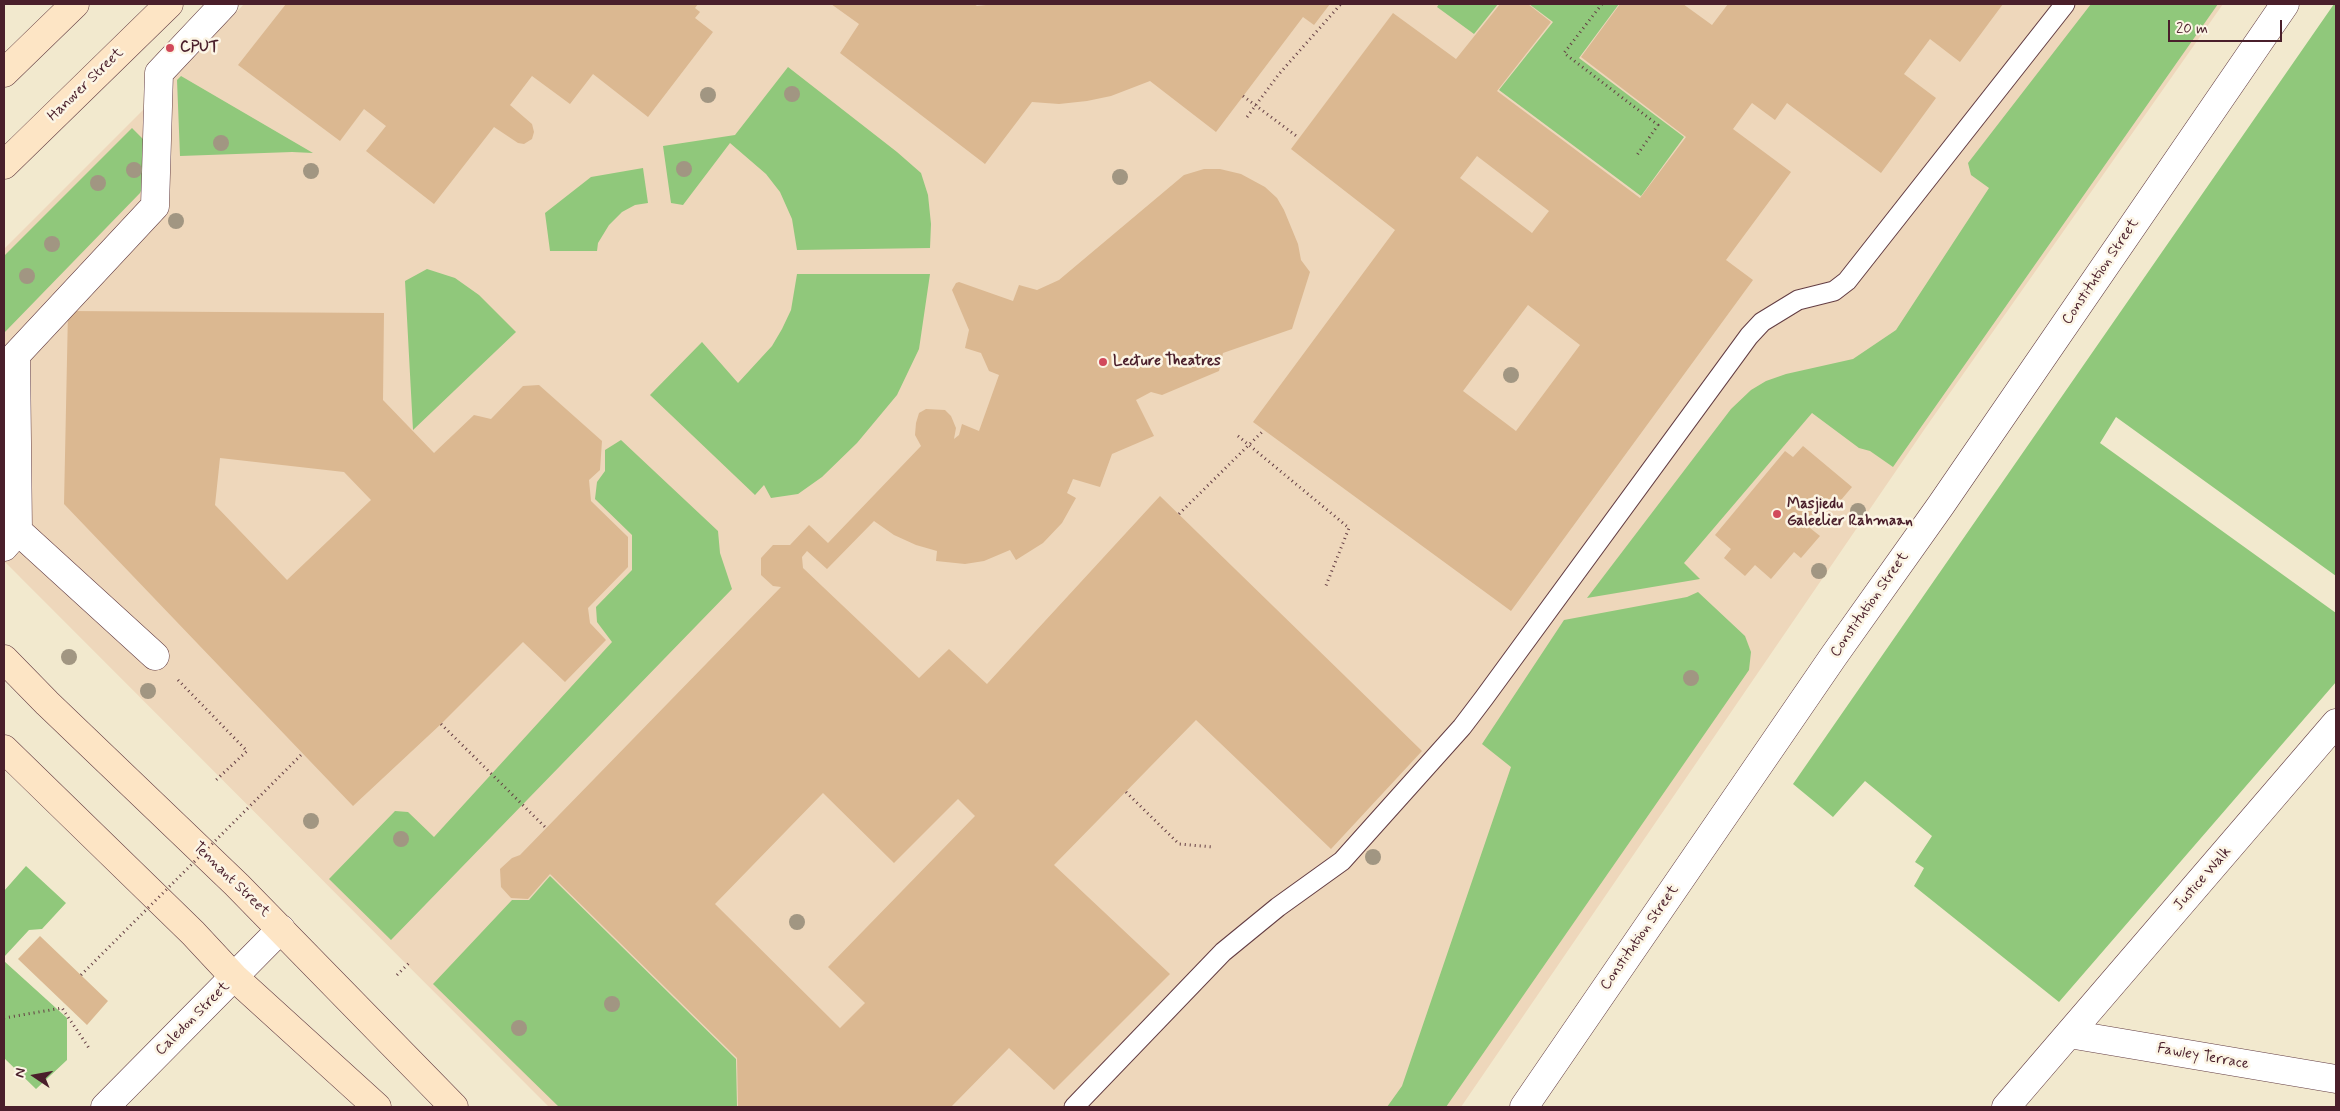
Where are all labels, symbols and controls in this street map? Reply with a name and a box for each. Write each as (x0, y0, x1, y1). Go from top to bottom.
scale bar (2170, 10, 2284, 42)
text: 20 m (2176, 19, 2208, 39)
place label: CPUT (180, 39, 219, 57)
marker: CPUT (164, 42, 176, 54)
street label: Hanover Street (44, 44, 128, 126)
street label: Constitution Street (2059, 215, 2143, 329)
place label: Lecture Theatres (1113, 353, 1221, 371)
marker: Lecture Theatres (1097, 356, 1109, 368)
place label: Masjiedu Galeelier Rahmaan (1787, 496, 1913, 531)
marker: Masjiedu Galeelier Rahmaan (1771, 508, 1783, 520)
street label: Constitution Street (1827, 549, 1913, 661)
street label: Tennant Street (189, 839, 273, 921)
street label: Justice Walk (2170, 843, 2236, 915)
street label: Constitution Street (1597, 882, 1683, 994)
street label: Caledon Street (152, 978, 234, 1060)
street label: Fawley Terrace (2156, 1040, 2250, 1074)
north arrow (10, 1051, 60, 1101)
text: N (11, 1066, 30, 1079)

